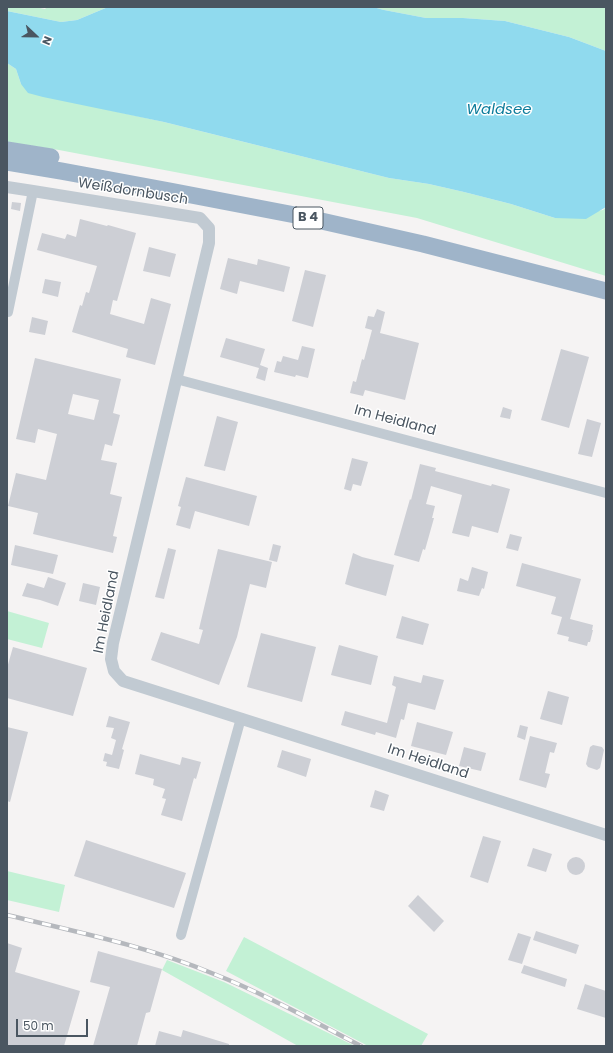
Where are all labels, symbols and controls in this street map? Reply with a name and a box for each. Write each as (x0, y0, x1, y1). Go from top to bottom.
north arrow (16, 16, 56, 56)
text: N (38, 34, 56, 47)
water label: Waldsee (466, 101, 532, 119)
street label: Weißdornbusch (77, 175, 189, 209)
road number: B 4 (293, 207, 323, 229)
street label: Im Heidland (352, 402, 438, 440)
street label: Im Heidland (91, 569, 123, 655)
street label: Im Heidland (385, 741, 471, 783)
scale bar (18, 1011, 90, 1037)
text: 50 m (23, 1017, 54, 1034)

